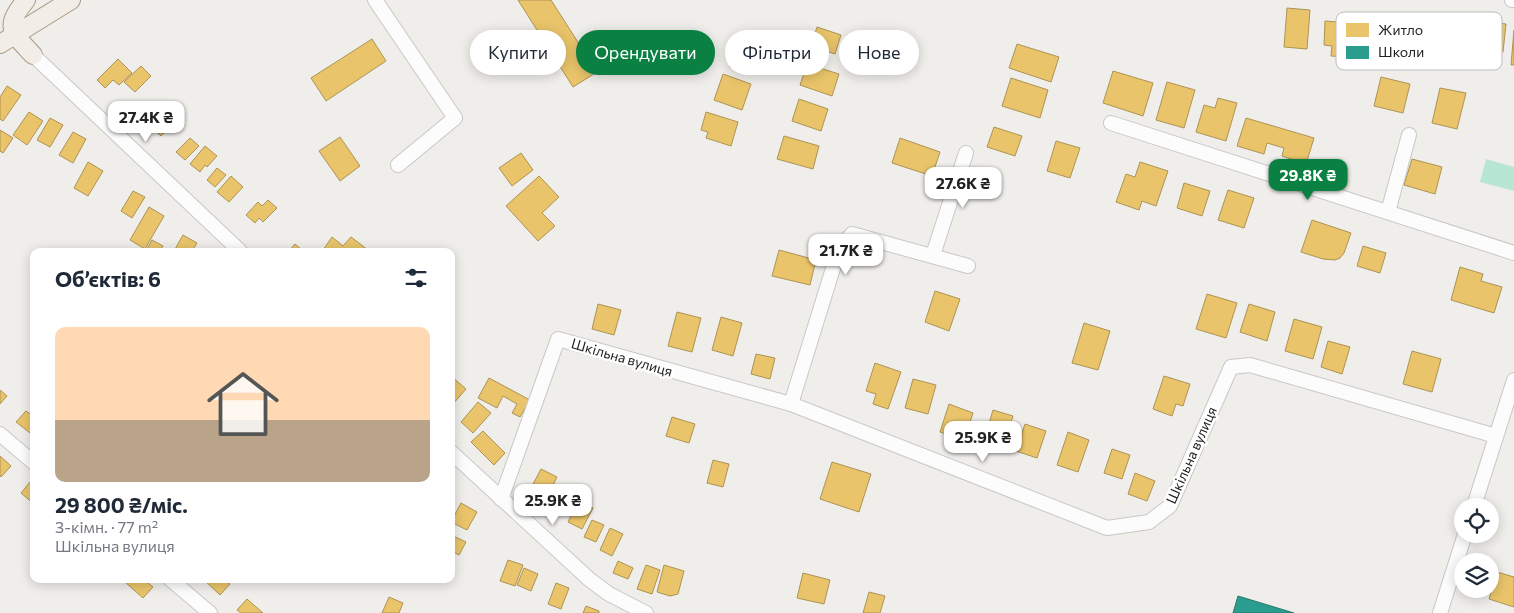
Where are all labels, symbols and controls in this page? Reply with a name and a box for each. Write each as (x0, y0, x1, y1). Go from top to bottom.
legend (1336, 12, 1502, 70)
text: Житло (1378, 21, 1423, 38)
chip: Купити (470, 30, 566, 75)
chip: Орендувати (576, 30, 715, 75)
chip: Фільтри (725, 30, 829, 75)
chip: Нове (839, 30, 919, 75)
text: Школи (1378, 43, 1424, 60)
pin: 27.4K ₴ (100, 100, 192, 143)
text: 27.4K ₴ (119, 107, 173, 126)
pin: 29.8K ₴ (1262, 158, 1354, 201)
text: 29.8K ₴ (1280, 165, 1336, 184)
pin: 27.6K ₴ (917, 166, 1009, 209)
text: 27.6K ₴ (936, 173, 990, 192)
pin: 21.7K ₴ (800, 234, 892, 276)
text: 21.7K ₴ (819, 240, 873, 259)
icon: filters (402, 264, 430, 292)
text: Об’єктів: 6 (55, 266, 161, 291)
street label: Шкільна вулиця (569, 334, 675, 380)
icon: home (198, 359, 288, 449)
street label: Шкільна вулиця (1162, 404, 1220, 506)
pin: 25.9K ₴ (937, 420, 1029, 463)
text: 25.9K ₴ (955, 427, 1011, 446)
pin: 25.9K ₴ (507, 484, 599, 526)
text: 25.9K ₴ (525, 490, 581, 509)
text: 29 800 ₴/міс. (55, 492, 188, 517)
map controls (1454, 498, 1499, 598)
button: locate (1454, 498, 1499, 543)
text: 3-кімн. · 77 m² (55, 517, 158, 536)
text: Шкільна вулиця (55, 536, 175, 555)
button: layers (1454, 553, 1499, 598)

